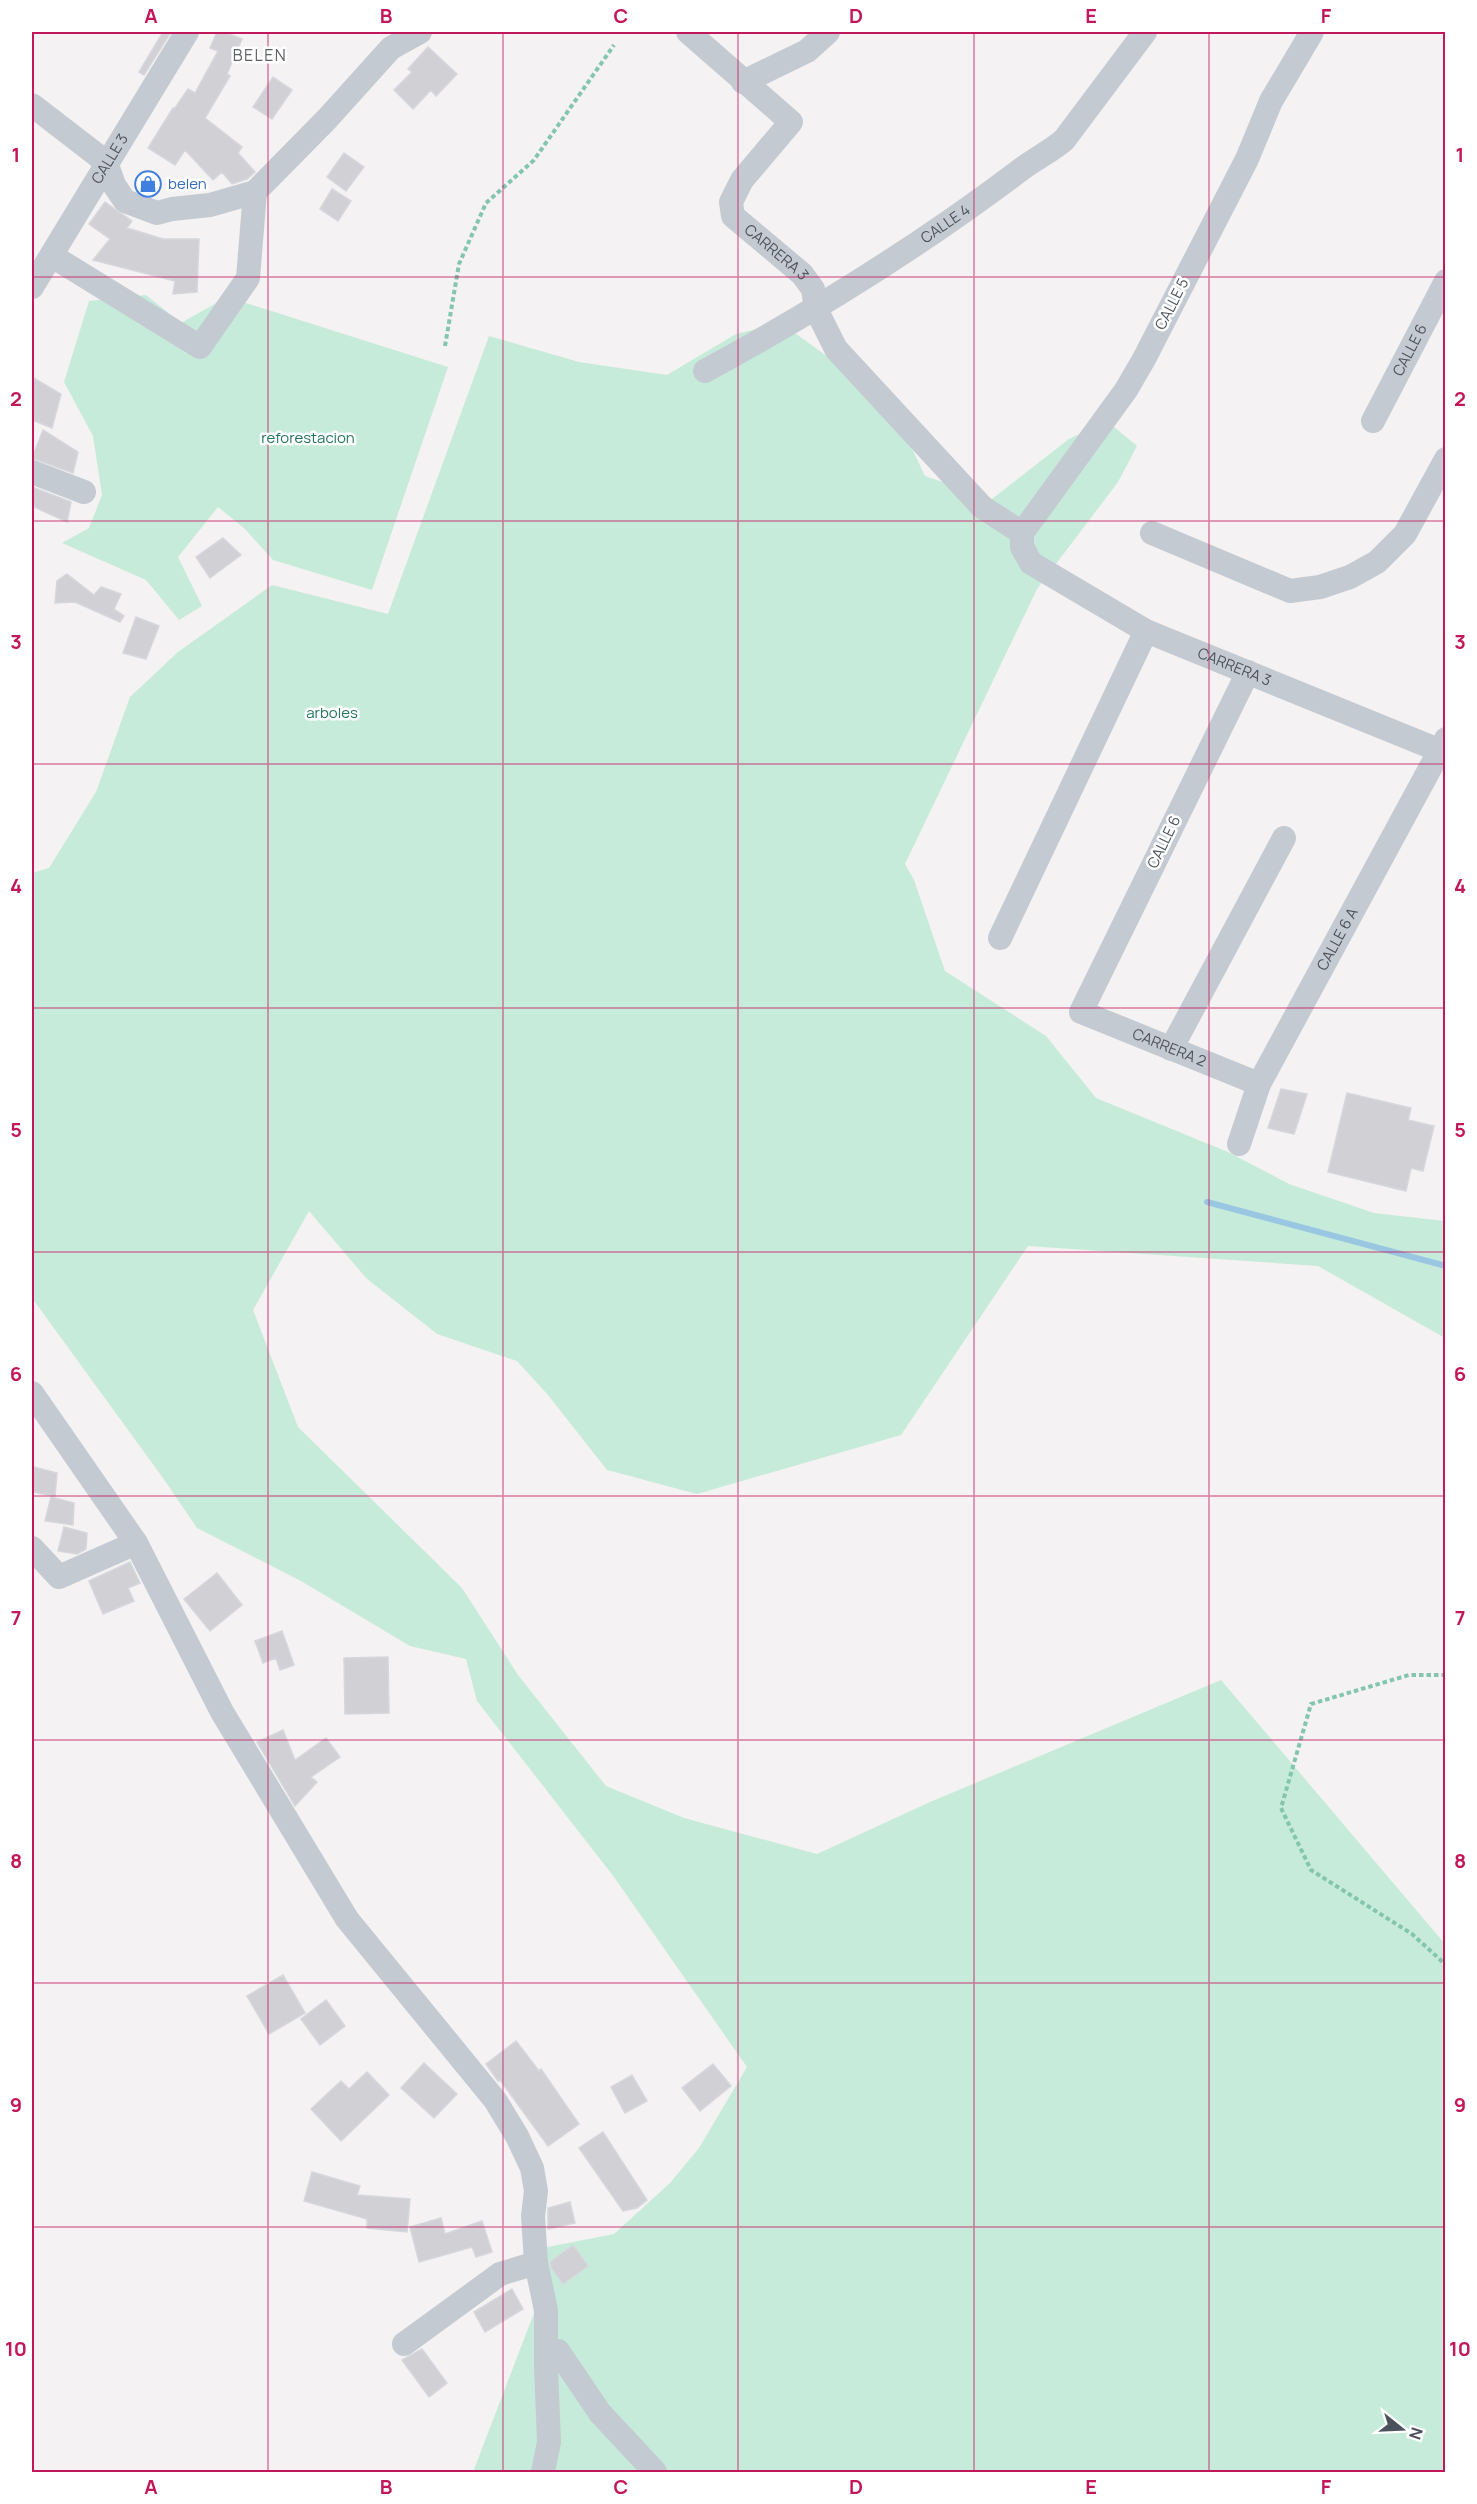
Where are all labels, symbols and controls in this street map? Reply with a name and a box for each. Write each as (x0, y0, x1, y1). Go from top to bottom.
text: A (144, 2, 158, 29)
text: B (380, 2, 393, 29)
text: C (614, 2, 628, 29)
text: D (849, 2, 863, 29)
text: E (1085, 2, 1097, 29)
text: F (1321, 2, 1332, 29)
district label: BELEN (233, 44, 287, 66)
street label: CALLE 3 (86, 130, 133, 188)
text: 1 (12, 141, 20, 168)
text: 1 (1456, 141, 1464, 168)
shop icon: belen (133, 169, 163, 199)
place label: belen (168, 173, 207, 194)
street label: CALLE 4 (916, 199, 974, 248)
street label: CARRERA 3 (740, 219, 814, 284)
street label: CALLE 5 (1150, 274, 1194, 333)
street label: CALLE 6 (1387, 320, 1432, 380)
text: 2 (10, 385, 22, 412)
text: 2 (1454, 385, 1466, 412)
park label: reforestacion (261, 427, 355, 448)
text: 3 (10, 628, 22, 655)
text: 3 (1454, 628, 1466, 655)
street label: CARRERA 3 (1195, 642, 1275, 691)
park label: arboles (306, 702, 358, 723)
street label: CALLE 6 (1142, 812, 1185, 872)
text: 4 (10, 872, 22, 899)
text: 4 (1454, 872, 1466, 899)
street label: CALLE 6 A (1311, 903, 1363, 974)
street label: CARRERA 2 (1129, 1023, 1210, 1072)
text: 5 (10, 1116, 22, 1143)
text: 5 (1454, 1116, 1466, 1143)
text: 6 (10, 1360, 22, 1387)
text: 6 (1454, 1360, 1466, 1387)
text: 7 (11, 1604, 21, 1631)
text: 7 (1455, 1604, 1465, 1631)
text: 8 (10, 1847, 22, 1874)
text: 8 (1454, 1847, 1466, 1874)
text: 9 (10, 2091, 22, 2118)
text: 9 (1454, 2091, 1466, 2118)
text: 10 (5, 2335, 27, 2362)
text: 10 (1449, 2335, 1471, 2362)
north arrow (1372, 2399, 1432, 2459)
text: N (1404, 2425, 1429, 2443)
text: A (144, 2473, 158, 2500)
text: B (380, 2473, 393, 2500)
text: C (614, 2473, 628, 2500)
text: D (849, 2473, 863, 2500)
text: E (1085, 2473, 1097, 2500)
text: F (1321, 2473, 1332, 2500)

